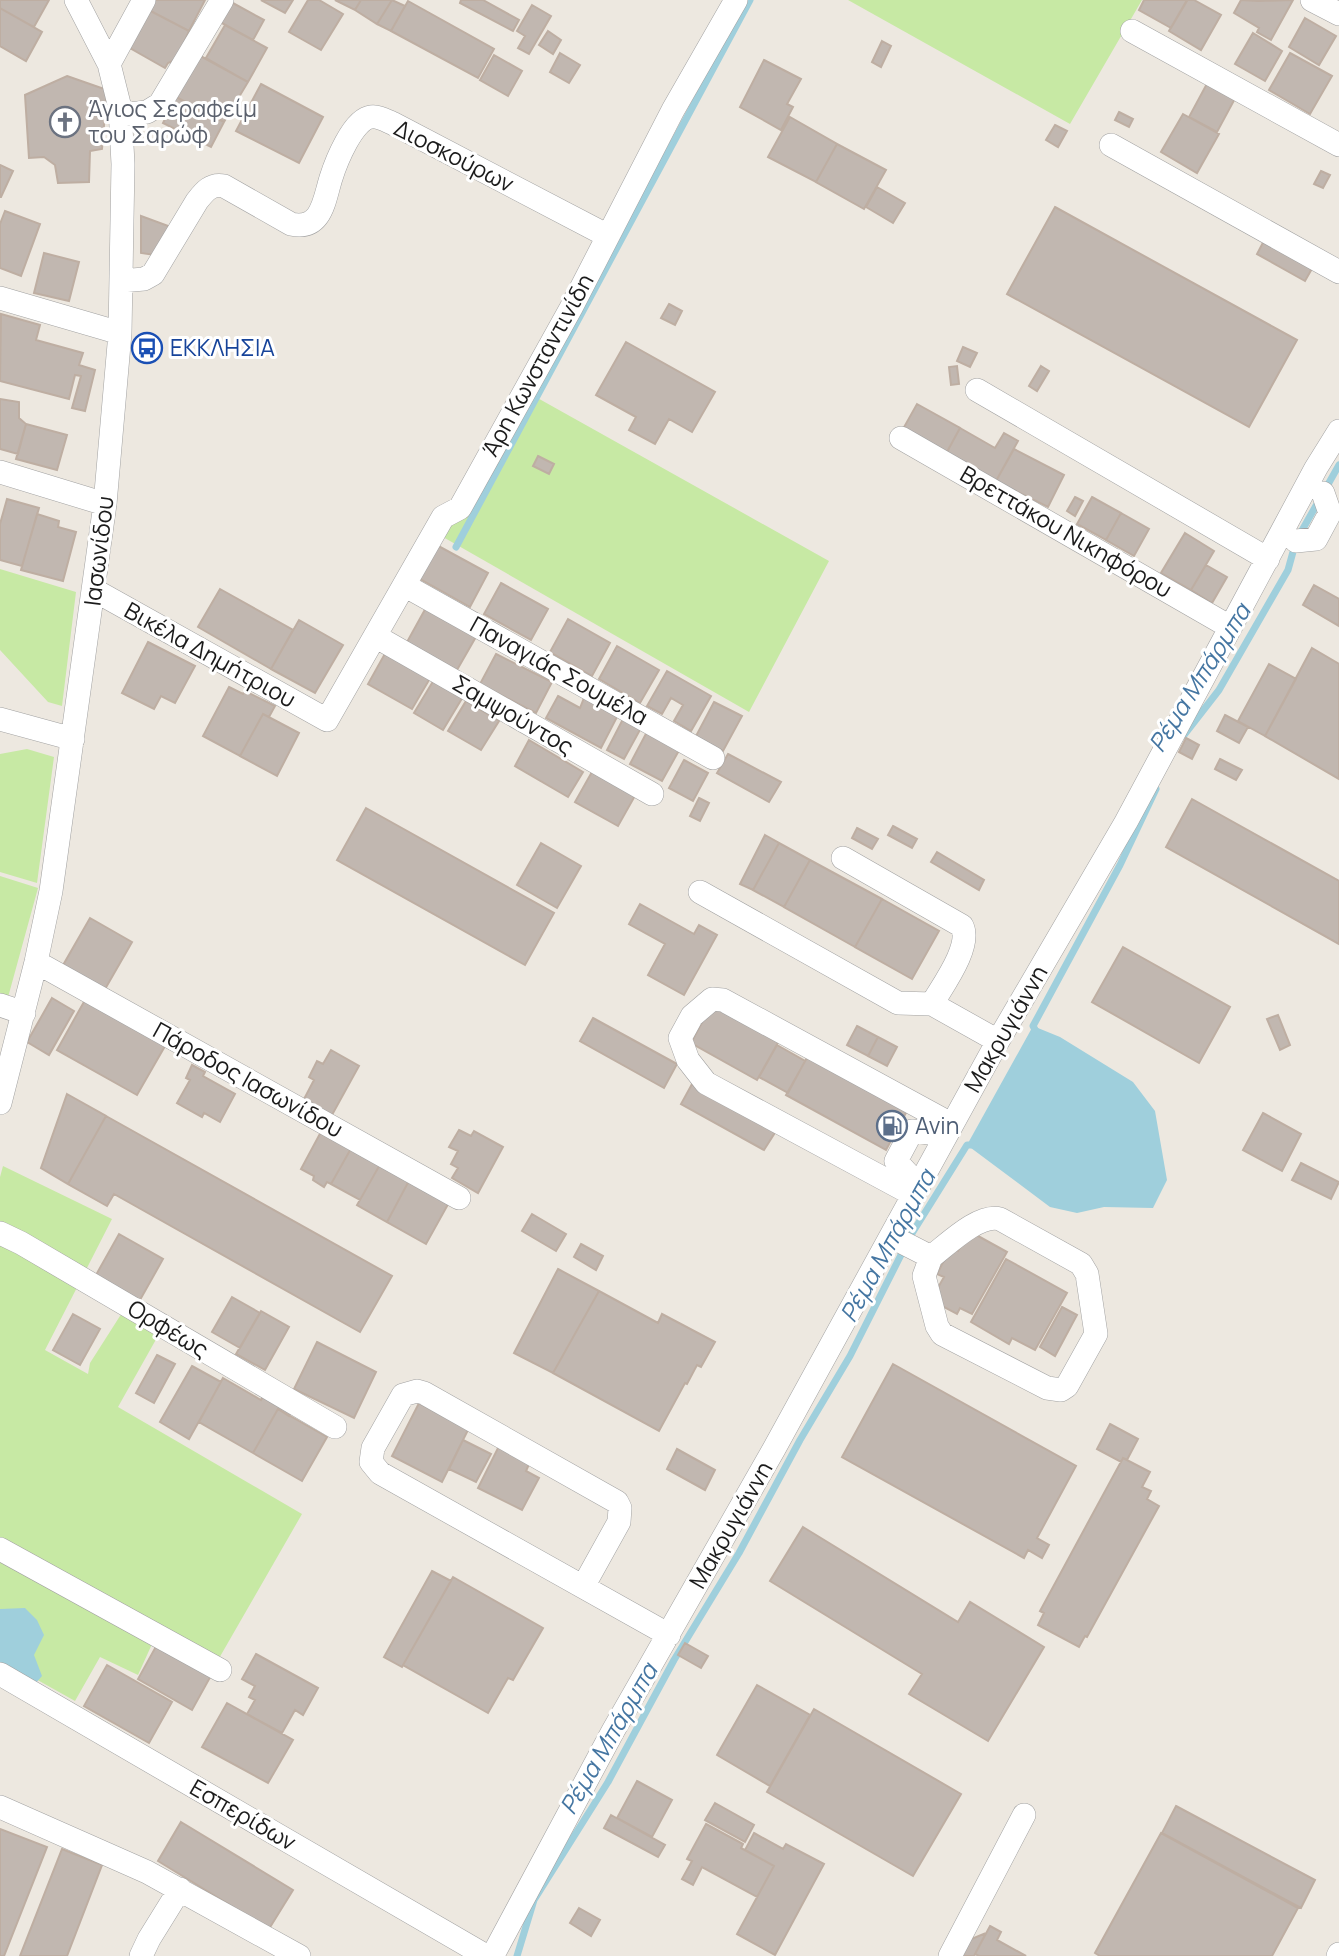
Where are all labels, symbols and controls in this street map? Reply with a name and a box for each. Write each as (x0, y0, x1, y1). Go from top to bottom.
place label: Άγιος Σεραφείμ του Σαρώφ (88, 92, 257, 150)
church icon: Άγιος Σεραφείμ του Σαρώφ (48, 105, 82, 139)
street label: Διοσκούρων (389, 111, 520, 199)
street label: Άρη Κωνσταντινίδη (474, 267, 601, 462)
bus stop icon: ΕΚΚΛΗΣΙΑ (130, 331, 164, 365)
place label: ΕΚΚΛΗΣΙΑ (170, 331, 275, 363)
street label: Βρεττάκου Νικηφόρου (955, 457, 1178, 605)
street label: Ιασωνίδου (75, 494, 121, 608)
street label: Βικέλα Δημήτριου (119, 594, 302, 714)
water label: Ρέμα Μπάρμπα (1140, 595, 1259, 758)
street label: Παναγιάς Σουμέλα (465, 608, 654, 732)
street label: Σαμψούντος (447, 666, 580, 762)
street label: Μακρυγιάννη (956, 959, 1055, 1098)
street label: Πάροδος Ιασωνίδου (148, 1014, 349, 1145)
fuel station icon: Avin (875, 1109, 909, 1143)
place label: Avin (915, 1109, 959, 1141)
water label: Ρέμα Μπάρμπα (831, 1161, 943, 1327)
street label: Ορφέως (122, 1291, 215, 1365)
street label: Μακρυγιάννη (681, 1455, 780, 1594)
water label: Ρέμα Μπάρμπα (551, 1655, 665, 1820)
street label: Εσπερίδων (185, 1771, 303, 1858)

